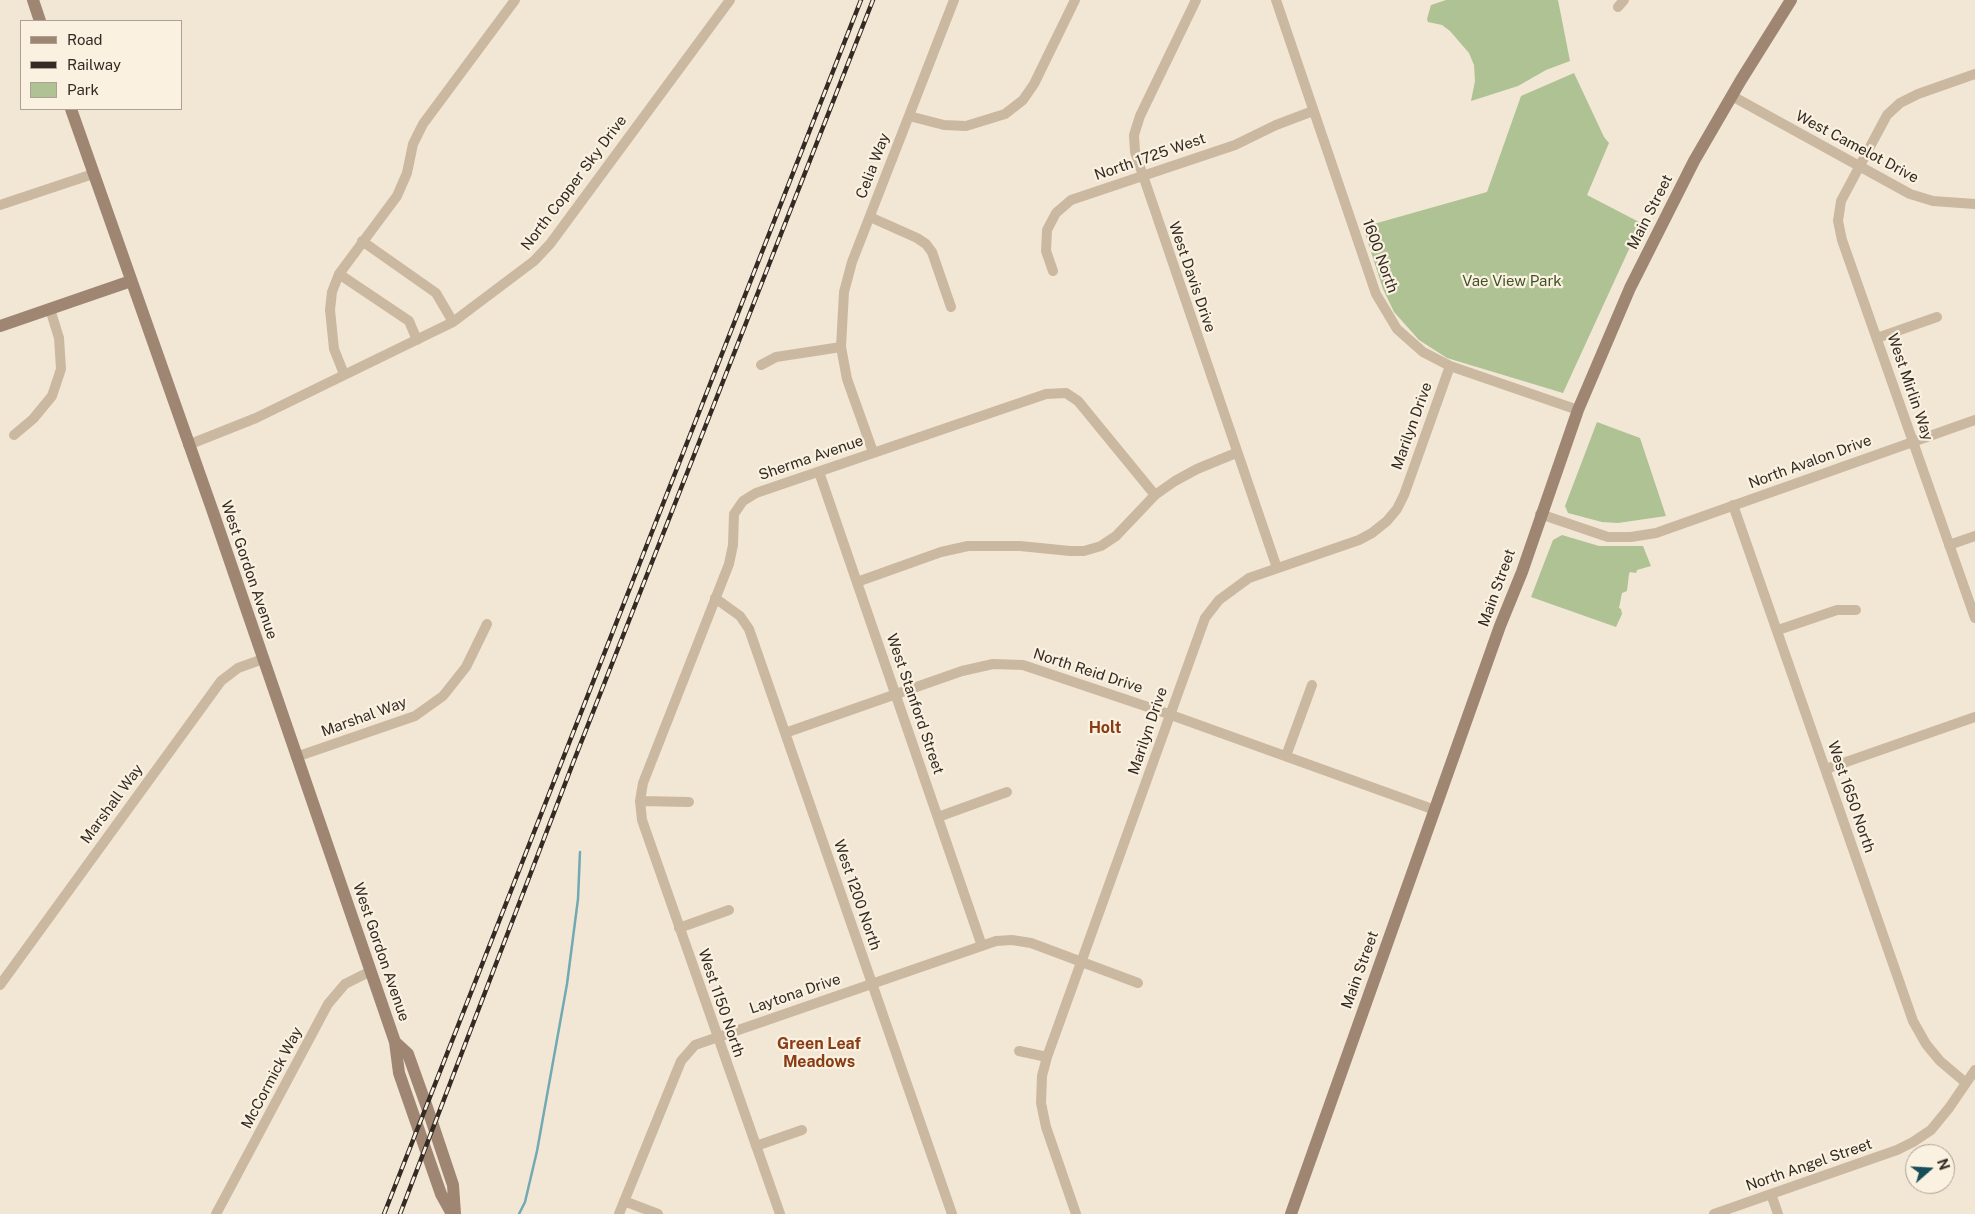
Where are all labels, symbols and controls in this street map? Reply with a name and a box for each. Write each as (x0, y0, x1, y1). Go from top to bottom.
legend (20, 20, 182, 110)
text: Road (67, 31, 103, 48)
text: Railway (67, 56, 121, 73)
text: Park (67, 81, 99, 98)
street label: West Camelot Drive (1792, 107, 1922, 187)
street label: North Copper Sky Drive (517, 112, 631, 254)
street label: North 1725 West (1092, 130, 1208, 184)
street label: Celia Way (852, 131, 894, 201)
street label: Main Street (1623, 172, 1677, 252)
street label: 1600 North (1358, 217, 1402, 295)
street label: West Davis Drive (1165, 219, 1219, 335)
park label: Vae View Park (1462, 272, 1562, 290)
street label: West Mirlin Way (1883, 331, 1937, 443)
street label: Marilyn Drive (1388, 380, 1436, 472)
street label: North Avalon Drive (1746, 431, 1874, 493)
street label: Sherma Avenue (756, 432, 866, 484)
street label: West Gordon Avenue (217, 498, 281, 642)
street label: Main Street (1475, 547, 1519, 629)
street label: West Stanford Street (882, 631, 948, 777)
street label: North Reid Drive (1031, 645, 1145, 697)
street label: Marilyn Drive (1125, 685, 1171, 777)
street label: Marshal Way (319, 693, 409, 741)
district label: Holt (1089, 718, 1121, 738)
street label: West 1650 North (1823, 739, 1879, 855)
street label: Marshall Way (77, 761, 147, 847)
street label: West 1200 North (830, 837, 884, 953)
street label: West Gordon Avenue (349, 880, 413, 1024)
street label: Main Street (1338, 929, 1382, 1011)
street label: West 1150 North (694, 946, 748, 1060)
street label: Laytona Drive (747, 970, 843, 1018)
street label: McCormick Way (238, 1024, 306, 1132)
district label: Green Leaf Meadows (777, 1034, 861, 1072)
street label: North Angel Street (1743, 1135, 1875, 1195)
north arrow (1905, 1144, 1955, 1194)
text: N (1934, 1157, 1953, 1172)

